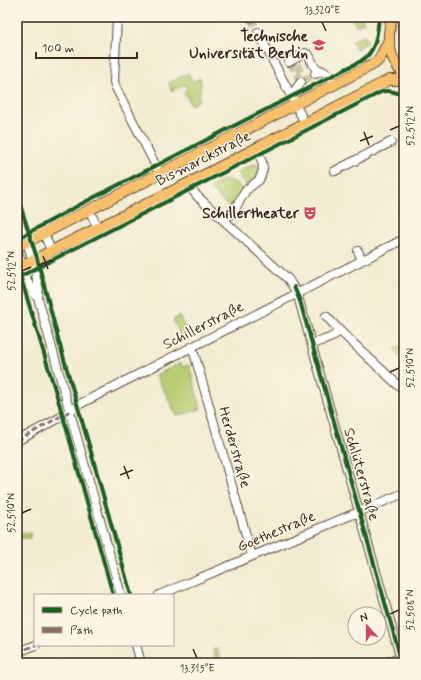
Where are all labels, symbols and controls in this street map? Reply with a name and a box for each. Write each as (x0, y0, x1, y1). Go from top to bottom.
text: 13.320°E (304, 4, 340, 18)
place label: Technische Universität Berlin (189, 27, 309, 64)
scale bar (36, 34, 137, 60)
school or university icon: Technische Universität Berlin (311, 37, 327, 53)
text: 100 m (42, 41, 74, 57)
text: 52.512°N (404, 106, 418, 146)
street label: Bismarckstraße (153, 126, 254, 191)
place label: Schillertheater (202, 204, 300, 224)
theatre icon: Schillertheater (302, 205, 318, 221)
text: 52.512°N (5, 251, 19, 291)
street label: Schillerstraße (160, 297, 247, 355)
text: 52.510°N (404, 348, 418, 388)
street label: Herderstraße (213, 404, 255, 490)
street label: Schlüterstraße (338, 426, 384, 523)
text: 52.510°N (5, 493, 19, 533)
street label: Goethestraße (234, 506, 319, 557)
text: 52.508°N (404, 589, 418, 630)
legend (34, 594, 174, 646)
text: Cycle path (70, 603, 122, 619)
north arrow (347, 606, 387, 646)
text: N (358, 610, 370, 625)
text: Path (70, 623, 93, 639)
text: 13.315°E (180, 662, 214, 676)

